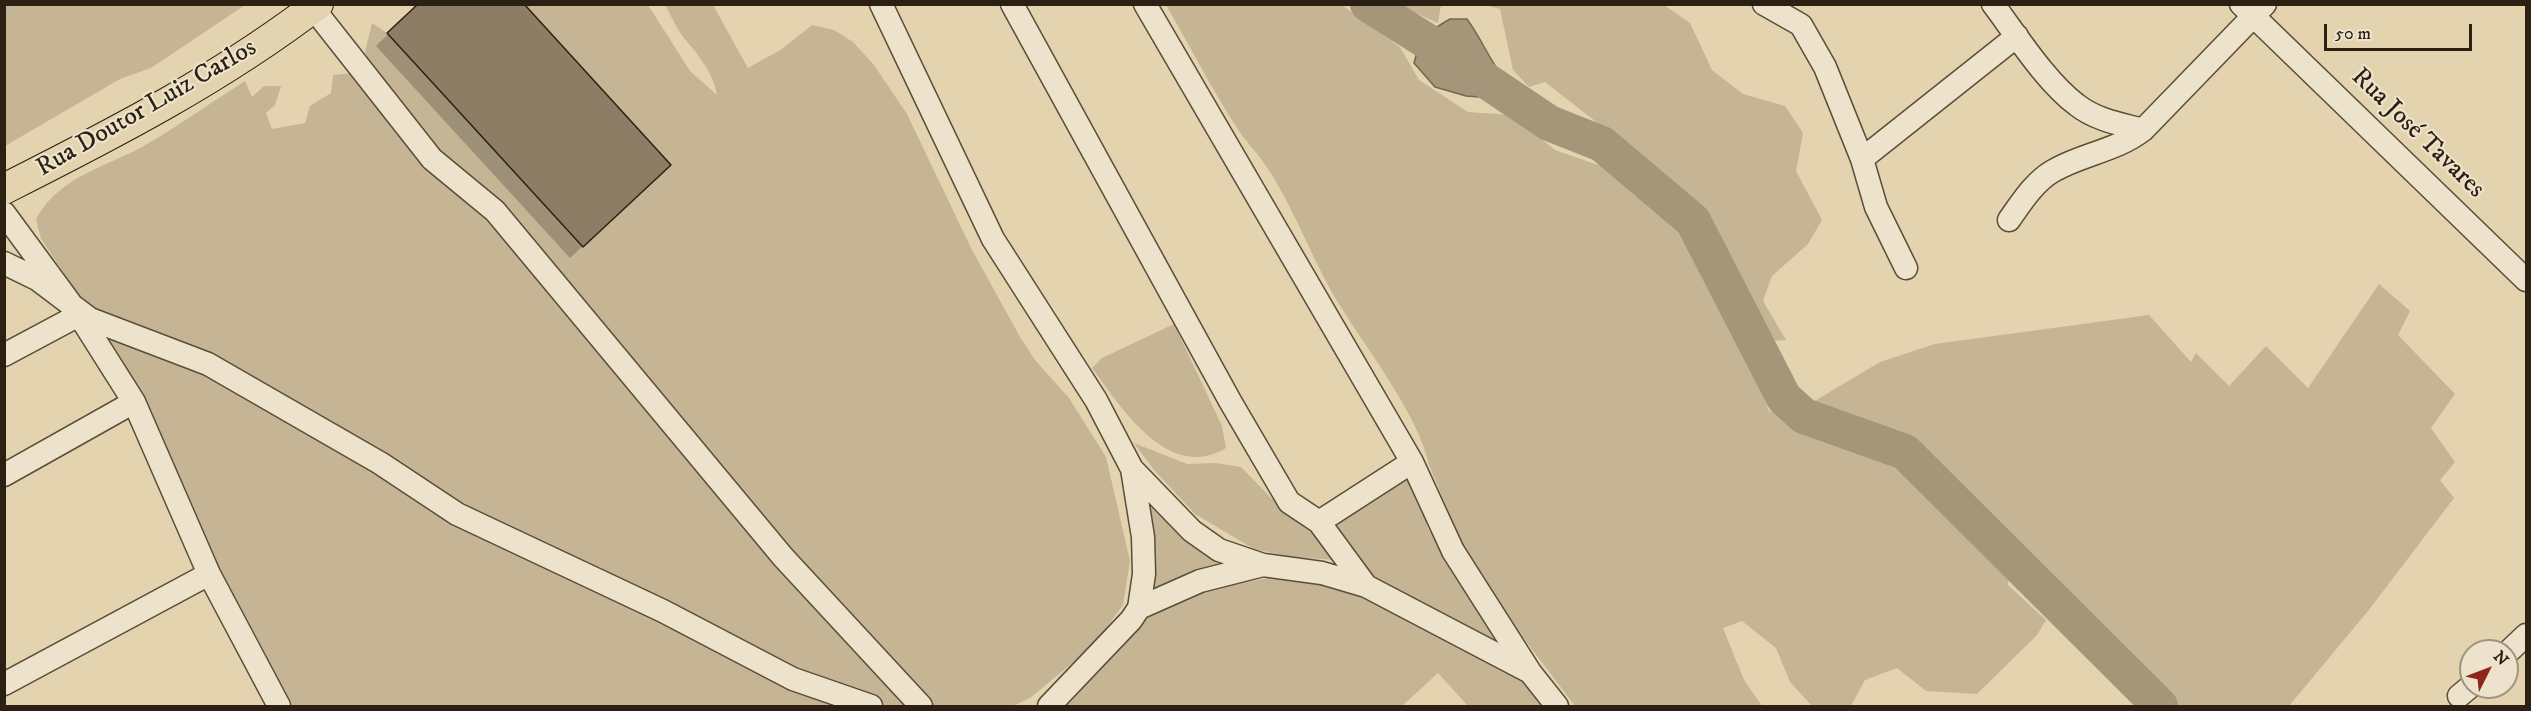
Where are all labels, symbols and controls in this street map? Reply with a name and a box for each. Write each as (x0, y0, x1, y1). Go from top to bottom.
scale bar (2327, 12, 2476, 50)
text: 50 m (2335, 23, 2371, 45)
street label: Rua Doutor Luiz Carlos (31, 33, 263, 185)
street label: Rua José Tavares (2344, 62, 2490, 206)
north arrow (2459, 639, 2519, 699)
text: N (2489, 647, 2513, 670)

